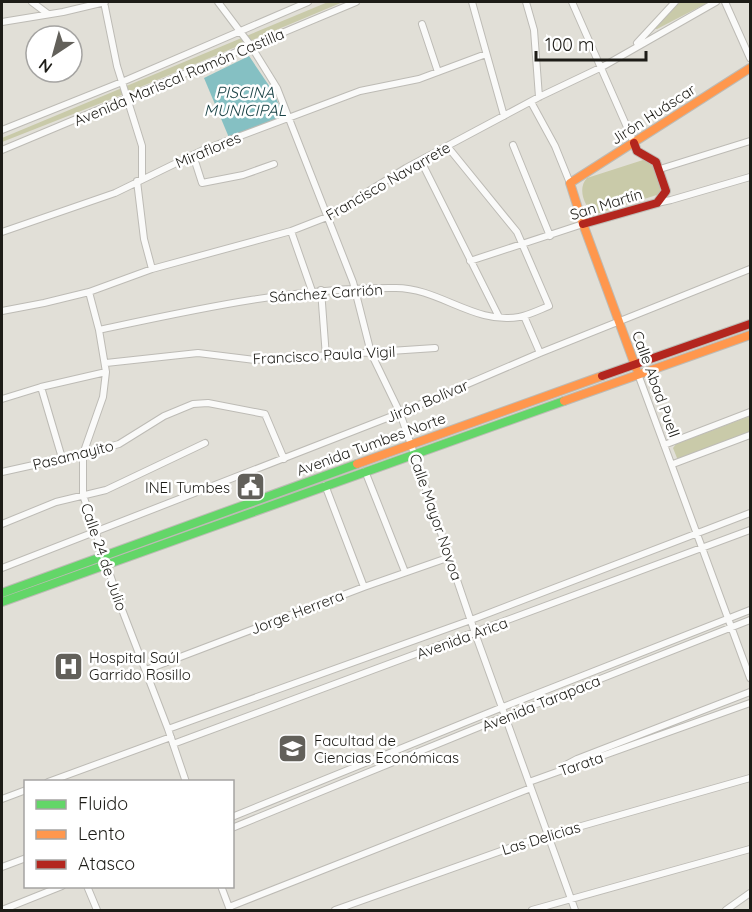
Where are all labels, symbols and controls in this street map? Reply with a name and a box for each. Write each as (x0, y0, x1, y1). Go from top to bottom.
north arrow (24, 24, 84, 84)
street label: Avenida Mariscal Ramón Castilla (71, 24, 287, 130)
scale bar (536, 24, 646, 62)
text: 100 m (545, 33, 594, 56)
text: N (35, 55, 56, 78)
street label: Jirón Huáscar (607, 79, 699, 149)
water label: PISCINA MUNICIPAL (204, 82, 287, 120)
street label: Miraflores (172, 128, 244, 172)
street label: Francisco Navarrete (322, 138, 454, 224)
street label: San Martín (568, 184, 644, 224)
street label: Sánchez Carrión (269, 280, 383, 306)
street label: Calle Abad Puell (628, 328, 684, 440)
street label: Francisco Paula Vigil (252, 342, 396, 368)
street label: Jirón Bolívar (383, 375, 471, 427)
street label: Avenida Tumbes Norte (294, 408, 448, 480)
street label: Pasamayito (31, 436, 115, 474)
street label: Calle Mayor Novoa (405, 451, 467, 583)
public building icon: INEI Tumbes (235, 471, 267, 503)
place label: INEI Tumbes (145, 478, 230, 497)
street label: Calle 24 de Julio (77, 501, 131, 613)
street label: Jorge Herrera (248, 585, 346, 639)
street label: Avenida Arica (414, 613, 510, 663)
place label: Hospital Saúl Garrido Rosillo (89, 648, 191, 684)
hospital icon: Hospital Saúl Garrido Rosillo (52, 650, 84, 682)
street label: Avenida Tarapaca (479, 671, 603, 735)
place label: Facultad de Ciencias Económicas (314, 731, 459, 767)
school or university icon: Facultad de Ciencias Económicas (277, 733, 309, 765)
street label: Tarata (556, 748, 606, 780)
legend (24, 780, 234, 888)
text: Fluido (78, 792, 128, 815)
street label: Las Delicias (499, 817, 583, 859)
text: Lento (78, 822, 125, 845)
text: Atasco (78, 852, 135, 875)

